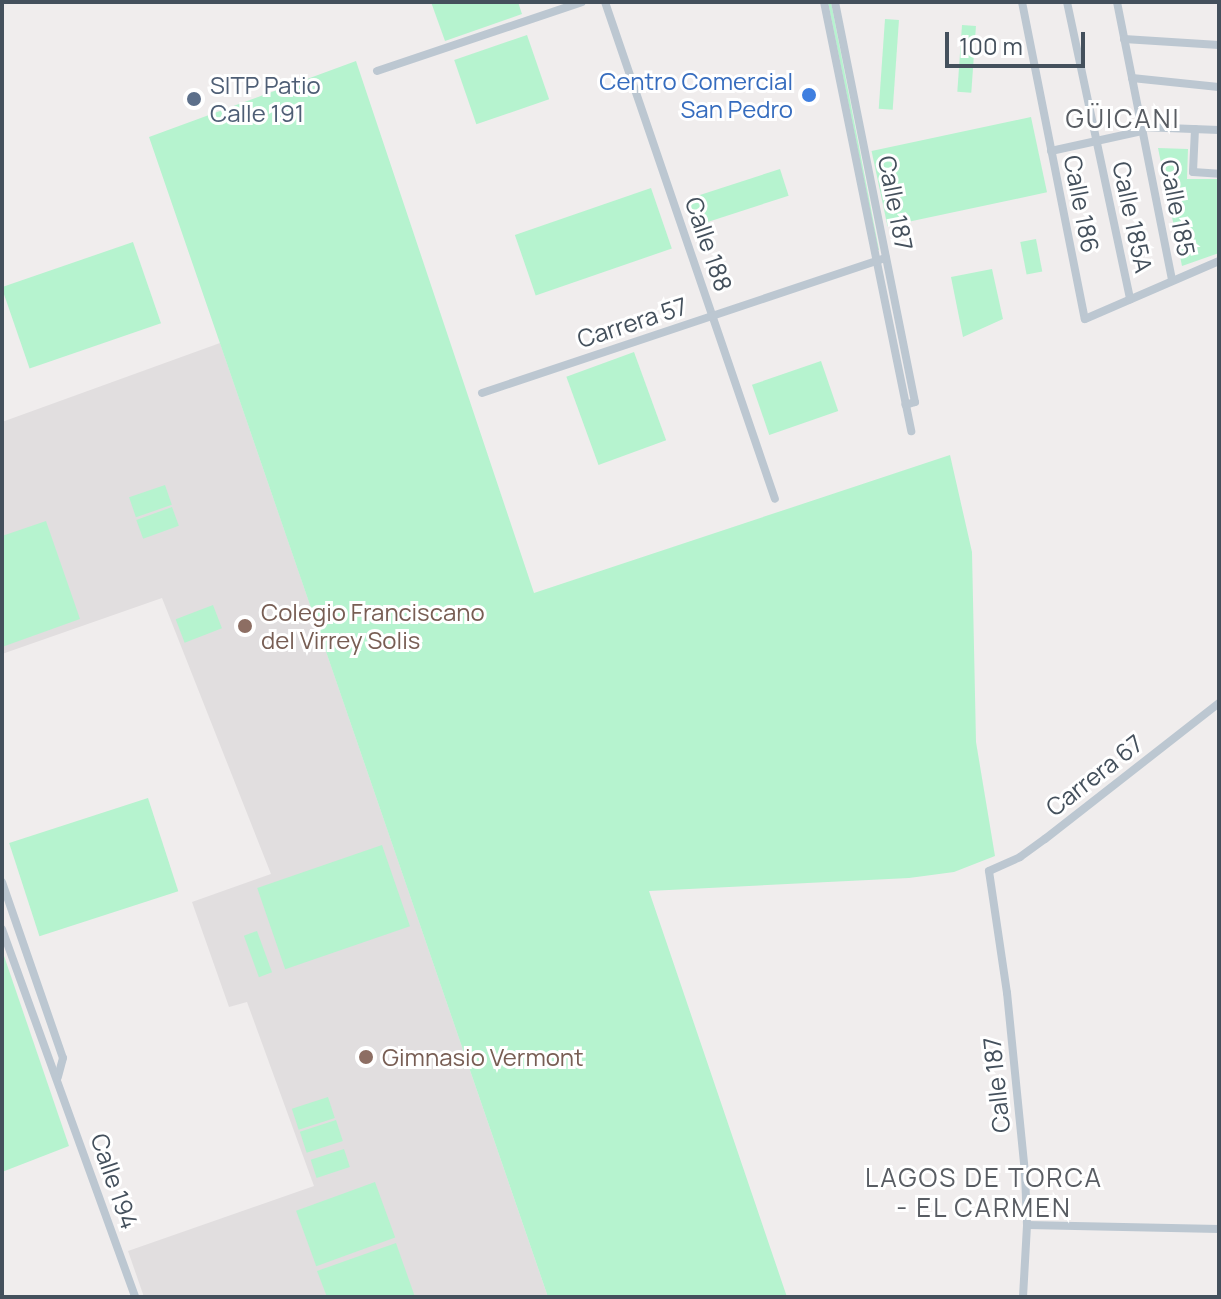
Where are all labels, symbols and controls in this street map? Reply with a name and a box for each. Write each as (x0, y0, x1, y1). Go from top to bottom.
scale bar (949, 16, 1089, 66)
text: 100 m (959, 29, 1023, 62)
place label: Centro Comercial San Pedro (599, 67, 793, 123)
place label: SITP Patio Calle 191 (210, 71, 321, 127)
marker: Centro Comercial San Pedro (800, 86, 818, 104)
marker: SITP Patio Calle 191 (185, 90, 203, 108)
district label: GÜICANI (1065, 103, 1181, 135)
street label: Calle 187 (873, 153, 919, 253)
street label: Calle 186 (1058, 153, 1106, 255)
street label: Calle 185 (1155, 157, 1201, 259)
street label: Calle 185A (1107, 159, 1159, 275)
street label: Calle 188 (679, 193, 739, 295)
street label: Carrera 57 (573, 291, 691, 353)
place label: Colegio Franciscano del Virrey Solis (261, 598, 485, 654)
marker: Colegio Franciscano del Virrey Solis (236, 617, 254, 635)
street label: Carrera 67 (1040, 728, 1148, 822)
street label: Calle 187 (977, 1036, 1015, 1134)
place label: Gimnasio Vermont (382, 1043, 584, 1071)
marker: Gimnasio Vermont (357, 1048, 375, 1066)
street label: Calle 194 (85, 1130, 145, 1232)
district label: LAGOS DE TORCA - EL CARMEN (865, 1162, 1103, 1224)

